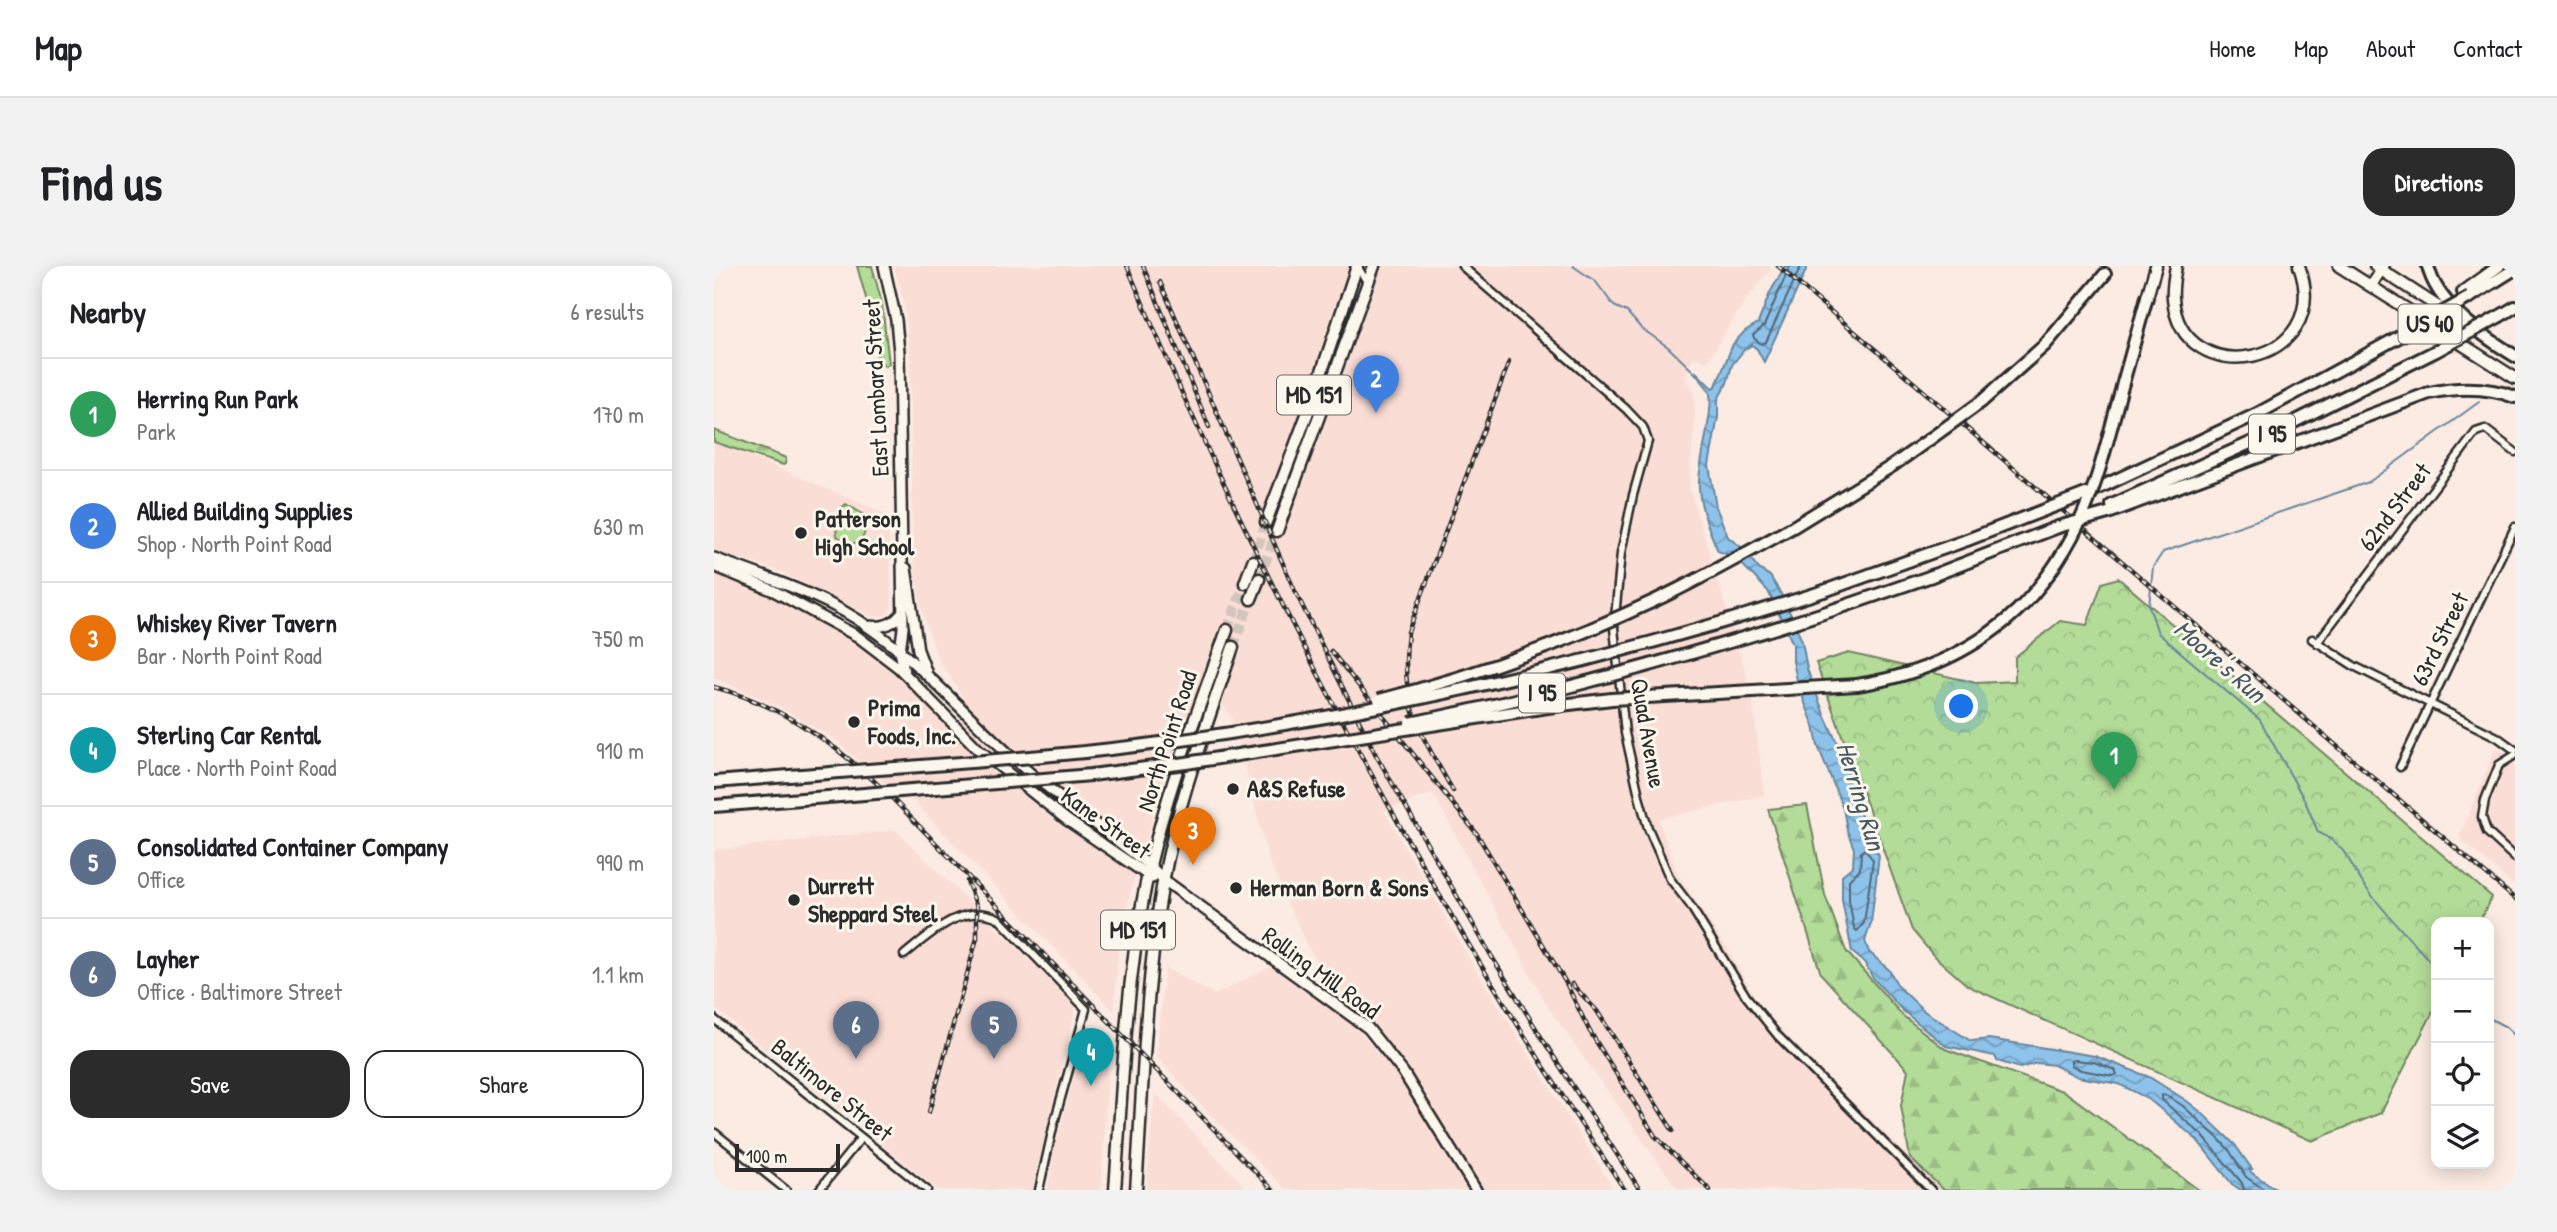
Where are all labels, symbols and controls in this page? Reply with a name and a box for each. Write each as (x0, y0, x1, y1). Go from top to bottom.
text: Map (35, 26, 82, 70)
text: Home (2209, 32, 2256, 64)
text: Map (2294, 32, 2328, 64)
text: About (2366, 32, 2415, 64)
text: Contact (2453, 32, 2522, 64)
button: Directions (2363, 148, 2515, 216)
text: Find us (42, 149, 162, 215)
text: Nearby (70, 292, 146, 332)
text: 6 results (571, 296, 644, 327)
street label: East Lombard Street (854, 298, 896, 477)
road number: US 40 (2398, 305, 2462, 344)
pin: 2 (1353, 355, 1399, 413)
road number: MD 151 (1277, 376, 1351, 414)
text: Herring Run Park (137, 381, 298, 416)
text: 1 (89, 399, 97, 430)
text: 170 m (593, 399, 644, 430)
road number: I 95 (2249, 414, 2295, 454)
text: Park (137, 416, 175, 447)
street label: 62nd Street (2351, 455, 2438, 557)
text: Allied Building Supplies (137, 493, 352, 528)
place label: Patterson High School (815, 502, 915, 563)
text: 2 (88, 511, 98, 542)
text: 630 m (593, 511, 644, 542)
marker: Patterson High School (793, 525, 809, 541)
text: Shop · North Point Road (137, 528, 332, 559)
street label: 63rd Street (2403, 586, 2476, 691)
text: Whiskey River Tavern (137, 605, 337, 640)
water label: Moore's Run (2167, 611, 2275, 712)
text: 3 (88, 623, 98, 654)
text: 750 m (592, 623, 644, 654)
text: Bar · North Point Road (137, 640, 322, 671)
street label: North Point Road (1128, 666, 1204, 815)
road number: I 95 (1519, 674, 1565, 712)
street label: Quad Avenue (1624, 676, 1674, 790)
your location (1944, 689, 1978, 723)
place label: Prima Foods, Inc. (867, 691, 956, 751)
marker: Prima Foods, Inc. (846, 714, 862, 730)
text: Sterling Car Rental (137, 717, 321, 752)
pin: 1 (2091, 732, 2137, 790)
text: 4 (89, 735, 97, 766)
text: 910 m (596, 735, 644, 766)
water label: Herring Run (1827, 737, 1895, 857)
text: Place · North Point Road (137, 752, 336, 783)
place label: A&S Refuse (1247, 772, 1346, 804)
street label: Kane Street (1055, 779, 1159, 866)
marker: A&S Refuse (1225, 781, 1241, 797)
pin: 3 (1170, 807, 1216, 865)
text: Consolidated Container Company (137, 829, 448, 864)
text: 5 (88, 847, 98, 878)
text: 990 m (596, 847, 644, 878)
text: Office (137, 864, 185, 895)
place label: Durrett Sheppard Steel (808, 869, 938, 930)
place label: Herman Born & Sons (1250, 871, 1429, 903)
marker: Herman Born & Sons (1228, 880, 1244, 896)
marker: Durrett Sheppard Steel (786, 892, 802, 908)
road number: MD 151 (1101, 910, 1175, 950)
map controls (2431, 917, 2494, 1169)
button: + (2431, 917, 2494, 980)
street label: Rolling Mill Road (1256, 919, 1387, 1026)
text: Layher (137, 941, 199, 976)
text: 6 (88, 959, 98, 990)
text: 1.1 km (592, 959, 644, 990)
text: Office · Baltimore Street (137, 976, 342, 1007)
button: − (2431, 980, 2494, 1043)
pin: 6 (833, 1001, 879, 1059)
pin: 5 (971, 1001, 1017, 1059)
pin: 4 (1068, 1028, 1114, 1086)
street label: Baltimore Street (765, 1030, 901, 1149)
button: locate (2431, 1043, 2494, 1106)
button: Save (70, 1050, 350, 1118)
button: Share (364, 1050, 644, 1118)
button: layers (2431, 1106, 2494, 1169)
scale bar (735, 1141, 840, 1173)
text: 100 m (746, 1143, 787, 1169)

